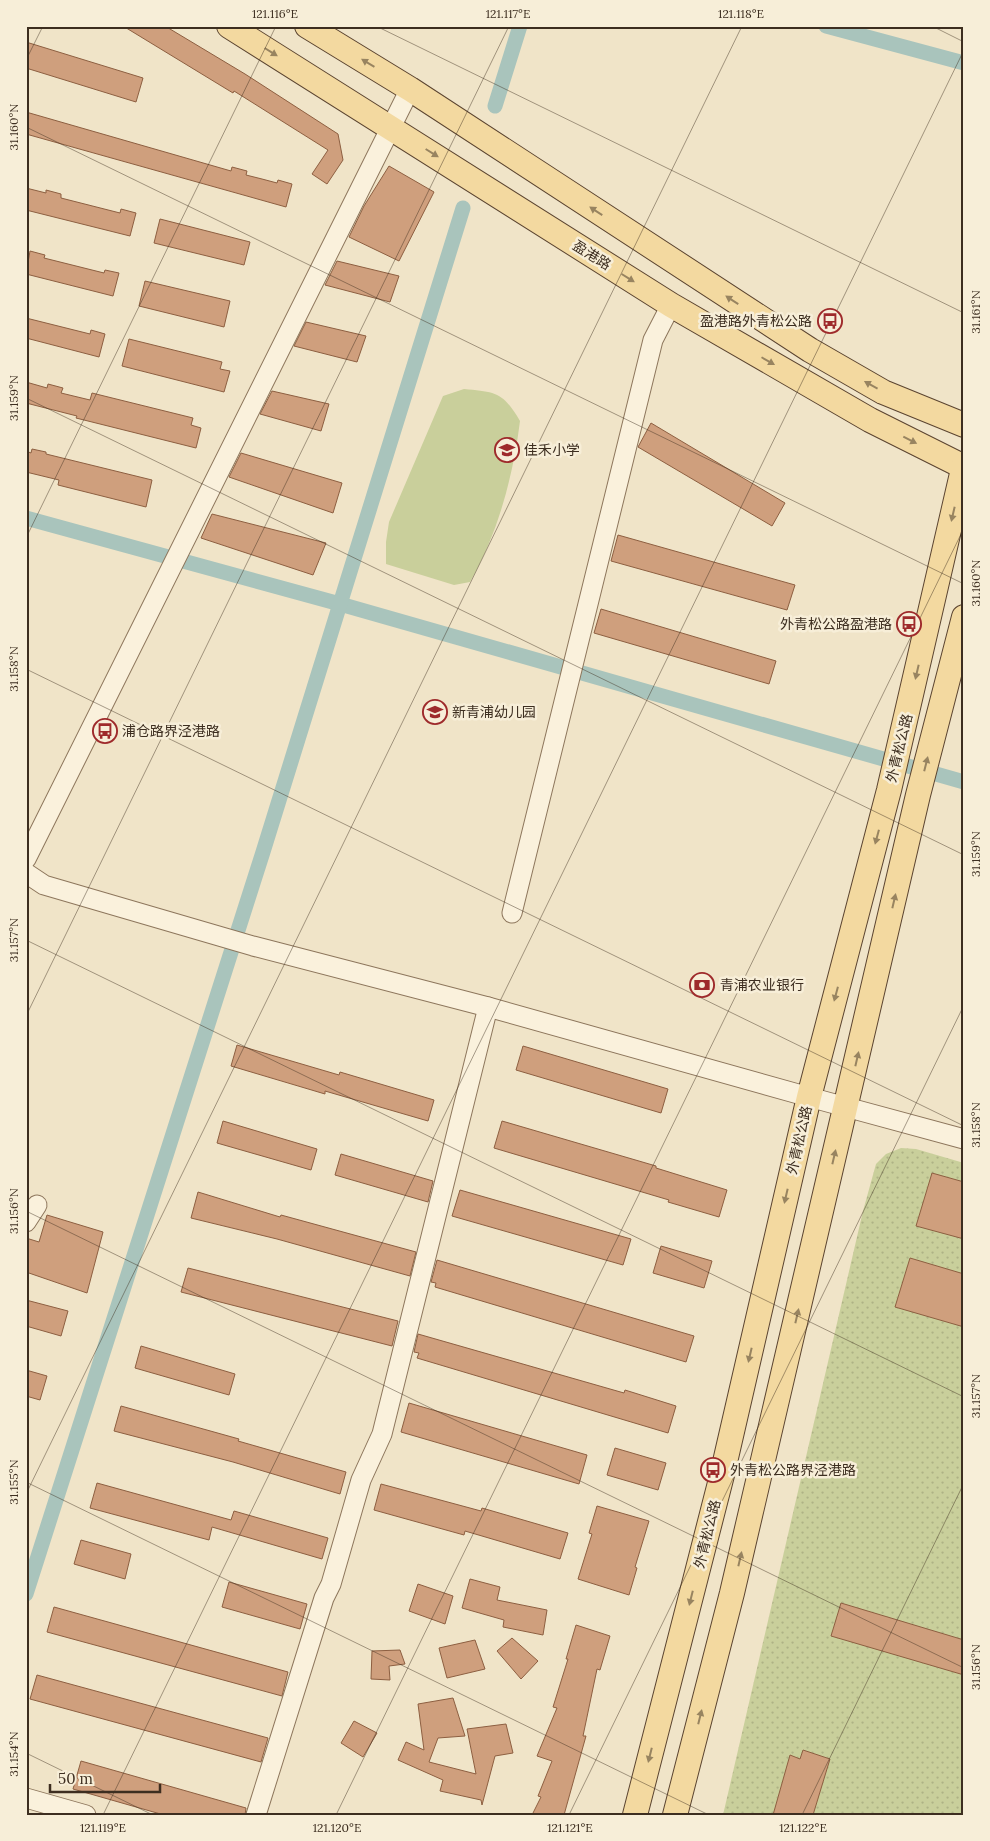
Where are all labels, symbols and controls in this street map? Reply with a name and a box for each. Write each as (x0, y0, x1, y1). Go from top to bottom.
text: 121.116°E (252, 6, 298, 21)
text: 121.117°E (486, 6, 530, 21)
text: 121.118°E (718, 6, 764, 21)
one-way arrow (264, 47, 277, 57)
one-way arrow (361, 59, 375, 68)
text: 31.160°N (6, 104, 21, 150)
one-way arrow (425, 148, 438, 158)
one-way arrow (590, 206, 603, 216)
street label: 盈港路 (569, 236, 615, 274)
one-way arrow (622, 273, 635, 282)
text: 31.161°N (968, 290, 983, 334)
one-way arrow (726, 295, 739, 305)
bus stop icon: 盈港路外青松公路 (817, 308, 843, 334)
place label: 盈港路外青松公路 (700, 312, 812, 330)
one-way arrow (761, 356, 774, 365)
text: 31.159°N (6, 375, 21, 421)
one-way arrow (864, 380, 877, 389)
one-way arrow (902, 436, 917, 444)
school or university icon: 佳禾小学 (494, 437, 520, 463)
place label: 佳禾小学 (524, 441, 580, 459)
one-way arrow (949, 506, 957, 522)
text: 31.160°N (968, 560, 983, 606)
bus stop icon: 外青松公路盈港路 (896, 611, 922, 637)
place label: 外青松公路盈港路 (780, 615, 892, 633)
text: 31.158°N (6, 646, 21, 692)
one-way arrow (913, 665, 921, 680)
school or university icon: 新青浦幼儿园 (422, 699, 448, 725)
place label: 新青浦幼儿园 (452, 703, 536, 721)
street label: 外青松公路 (882, 712, 916, 784)
bus stop icon: 浦仓路界泾港路 (92, 718, 118, 744)
place label: 浦仓路界泾港路 (122, 722, 220, 740)
one-way arrow (922, 756, 930, 771)
one-way arrow (873, 829, 881, 844)
text: 31.159°N (968, 831, 983, 877)
one-way arrow (890, 893, 898, 908)
text: 31.157°N (6, 918, 21, 962)
bank icon: 青浦农业银行 (689, 972, 715, 998)
place label: 青浦农业银行 (720, 976, 804, 994)
one-way arrow (831, 986, 839, 1001)
one-way arrow (853, 1051, 861, 1067)
text: 31.158°N (968, 1102, 983, 1148)
street label: 外青松公路 (782, 1104, 816, 1176)
one-way arrow (830, 1150, 838, 1165)
text: 31.156°N (6, 1188, 21, 1234)
one-way arrow (782, 1189, 790, 1204)
one-way arrow (793, 1308, 801, 1323)
one-way arrow (746, 1347, 754, 1362)
text: 31.157°N (968, 1374, 983, 1418)
bus stop icon: 外青松公路界泾港路 (700, 1457, 726, 1483)
text: 31.155°N (6, 1459, 21, 1505)
place label: 外青松公路界泾港路 (730, 1461, 856, 1479)
street label: 外青松公路 (690, 1498, 724, 1570)
one-way arrow (736, 1551, 744, 1566)
one-way arrow (687, 1590, 695, 1605)
text: 31.156°N (968, 1644, 983, 1690)
one-way arrow (696, 1709, 704, 1724)
text: 31.154°N (6, 1731, 21, 1777)
one-way arrow (646, 1747, 654, 1762)
scale bar (50, 1761, 160, 1793)
text: 50 m (58, 1769, 93, 1788)
text: 121.119°E (80, 1820, 126, 1835)
text: 121.120°E (313, 1820, 361, 1835)
text: 121.121°E (547, 1820, 593, 1835)
text: 121.122°E (779, 1820, 827, 1835)

